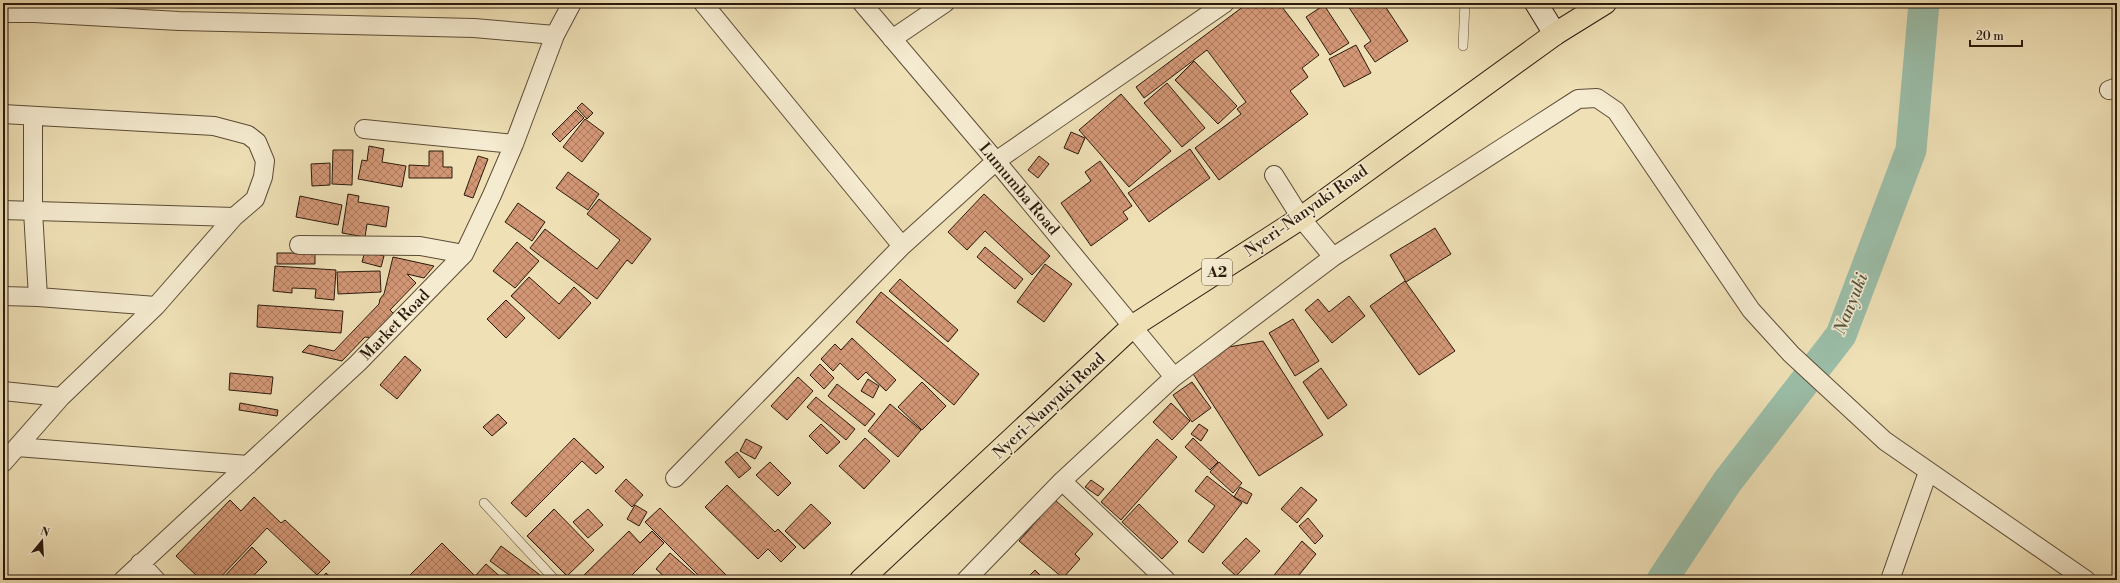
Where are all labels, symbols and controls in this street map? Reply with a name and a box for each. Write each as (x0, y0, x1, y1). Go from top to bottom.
scale bar (1970, 22, 2022, 48)
text: 20 m (1976, 29, 2004, 44)
street label: Lumumba Road (975, 139, 1063, 239)
street label: Nyeri-Nanyuki Road (1240, 161, 1372, 261)
road number: A2 (1202, 259, 1232, 285)
water label: Nanyuki (1828, 270, 1873, 339)
street label: Market Road (356, 285, 434, 365)
street label: Nyeri-Nanyuki Road (989, 349, 1109, 463)
north arrow (22, 521, 62, 561)
text: N (38, 524, 51, 541)

